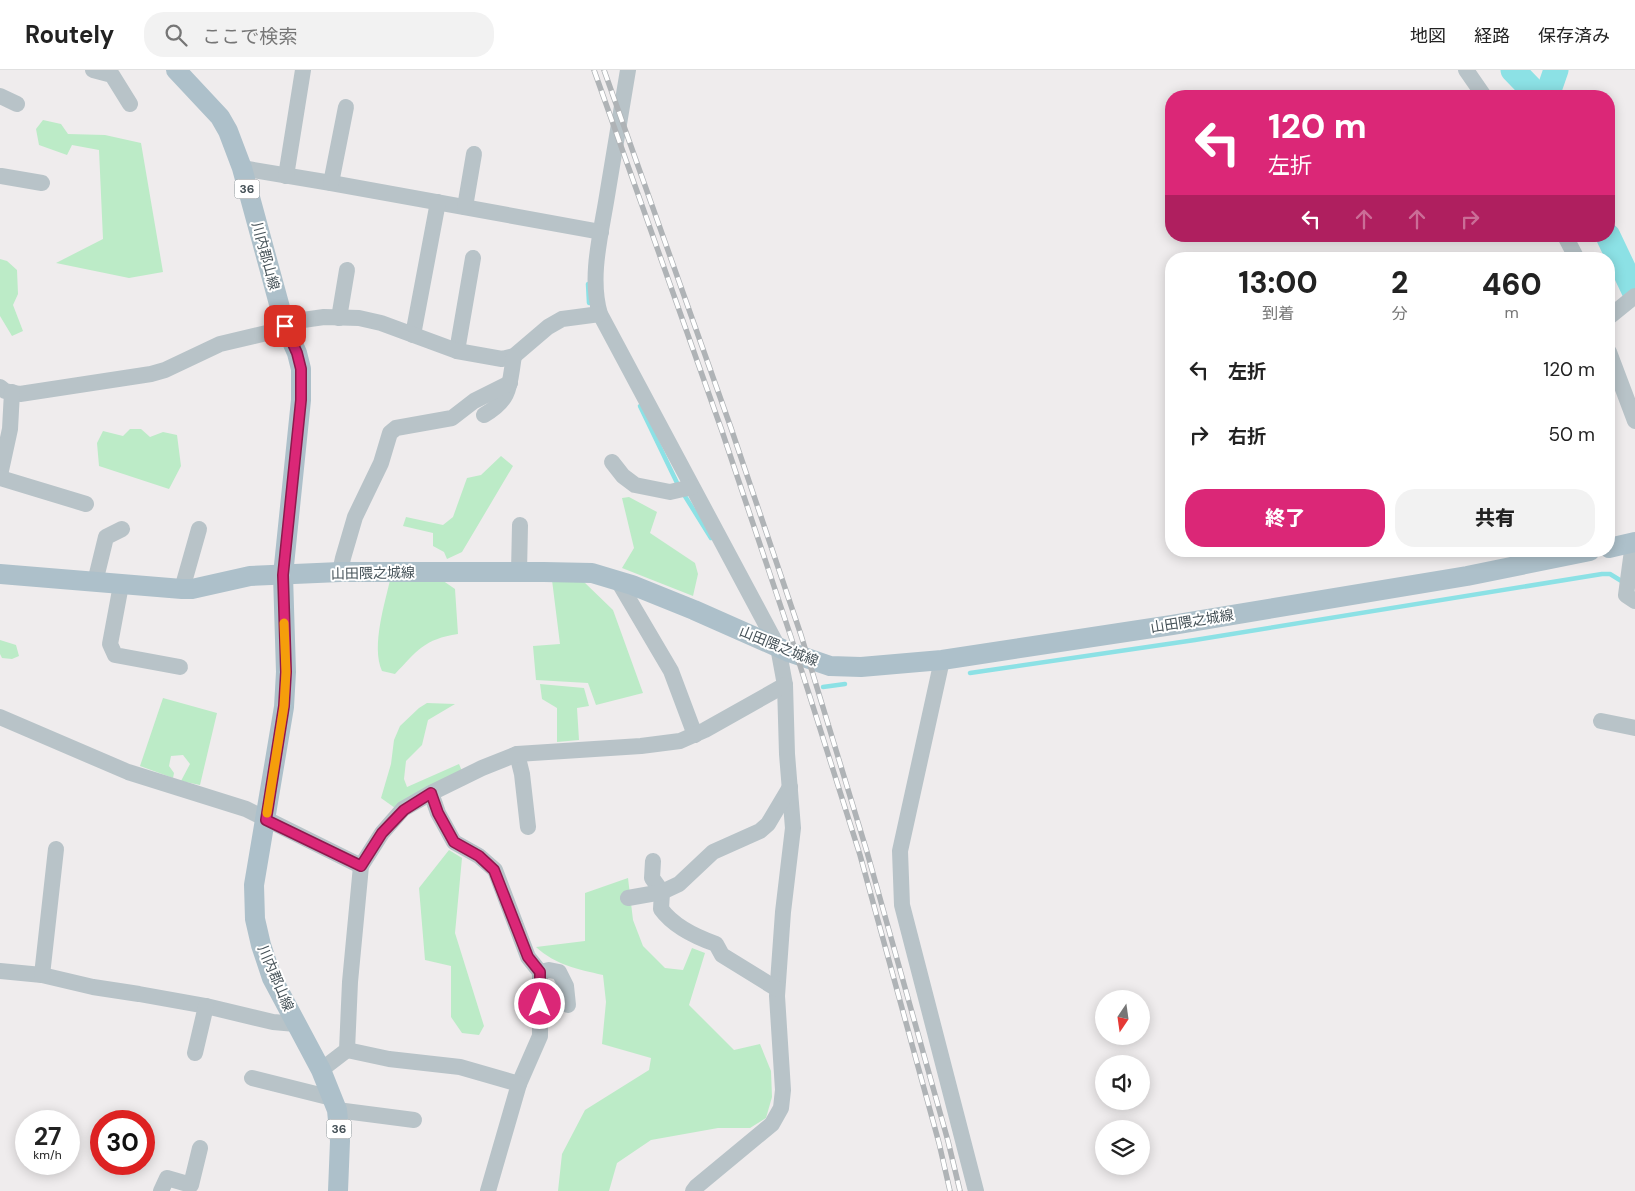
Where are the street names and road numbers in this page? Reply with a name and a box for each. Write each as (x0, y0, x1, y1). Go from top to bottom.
road number: 36 (234, 180, 260, 198)
street label: 川内郡山線 (248, 220, 284, 292)
street label: 山田隈之城線 (331, 563, 415, 583)
street label: 山田隈之城線 (1149, 606, 1235, 636)
street label: 山田隈之城線 (737, 622, 821, 670)
street label: 川内郡山線 (254, 942, 298, 1014)
road number: 36 (326, 1120, 352, 1138)

